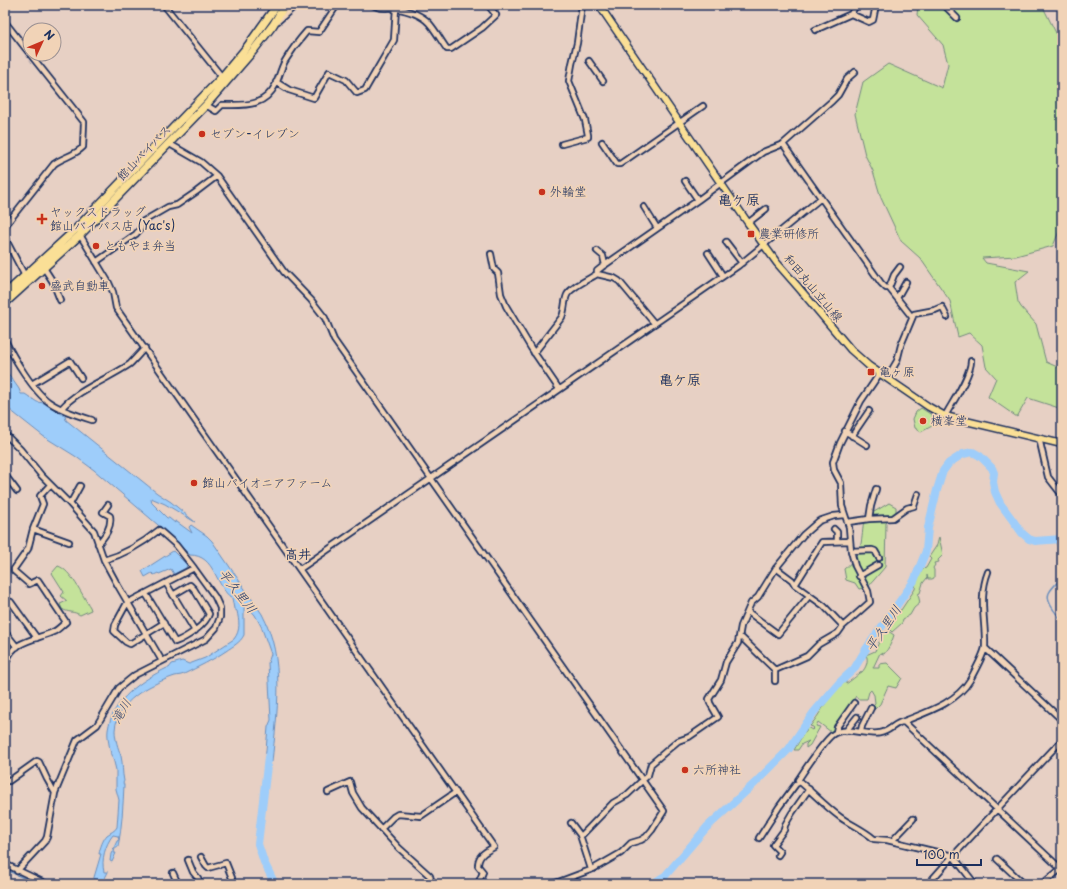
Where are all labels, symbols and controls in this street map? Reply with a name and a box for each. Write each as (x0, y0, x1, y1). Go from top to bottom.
north arrow (22, 22, 62, 62)
text: N (40, 26, 59, 44)
street label: 館山バイパス (112, 120, 175, 184)
place label: セブン-イレブン (210, 124, 300, 142)
marker: セブン-イレブン (197, 129, 207, 139)
place label: 外輪堂 (550, 182, 586, 200)
marker: 外輪堂 (537, 187, 547, 197)
district label: 亀ケ原 (718, 189, 760, 210)
place label: ヤックスドラッグ 館山バイパス店 (Yac's) (50, 202, 175, 234)
marker: ヤックスドラッグ 館山バイパス店 (Yac's) (37, 214, 47, 224)
place label: 農業研修所 (759, 224, 819, 242)
marker: 農業研修所 (746, 229, 756, 239)
place label: ともやま弁当 (104, 236, 176, 254)
marker: ともやま弁当 (91, 241, 101, 251)
street label: 和田丸山立山線 (780, 249, 848, 325)
place label: 盛武自動車 (50, 276, 110, 294)
marker: 盛武自動車 (37, 281, 47, 291)
place label: 亀ヶ原 (879, 362, 915, 380)
marker: 亀ヶ原 (866, 367, 876, 377)
district label: 亀ケ原 (659, 369, 701, 390)
place label: 横峯堂 (931, 411, 967, 429)
marker: 横峯堂 (918, 416, 928, 426)
place label: 館山パイオニアファーム (202, 473, 333, 491)
marker: 館山パイオニアファーム (189, 478, 199, 488)
district label: 高井 (285, 544, 311, 563)
water label: 平久里川 (215, 564, 262, 617)
water label: 平久里川 (860, 601, 905, 655)
water label: 滝川 (106, 695, 135, 727)
place label: 六所神社 (693, 760, 741, 778)
marker: 六所神社 (680, 765, 690, 775)
scale bar (917, 841, 981, 867)
text: 100 m (923, 845, 960, 863)

